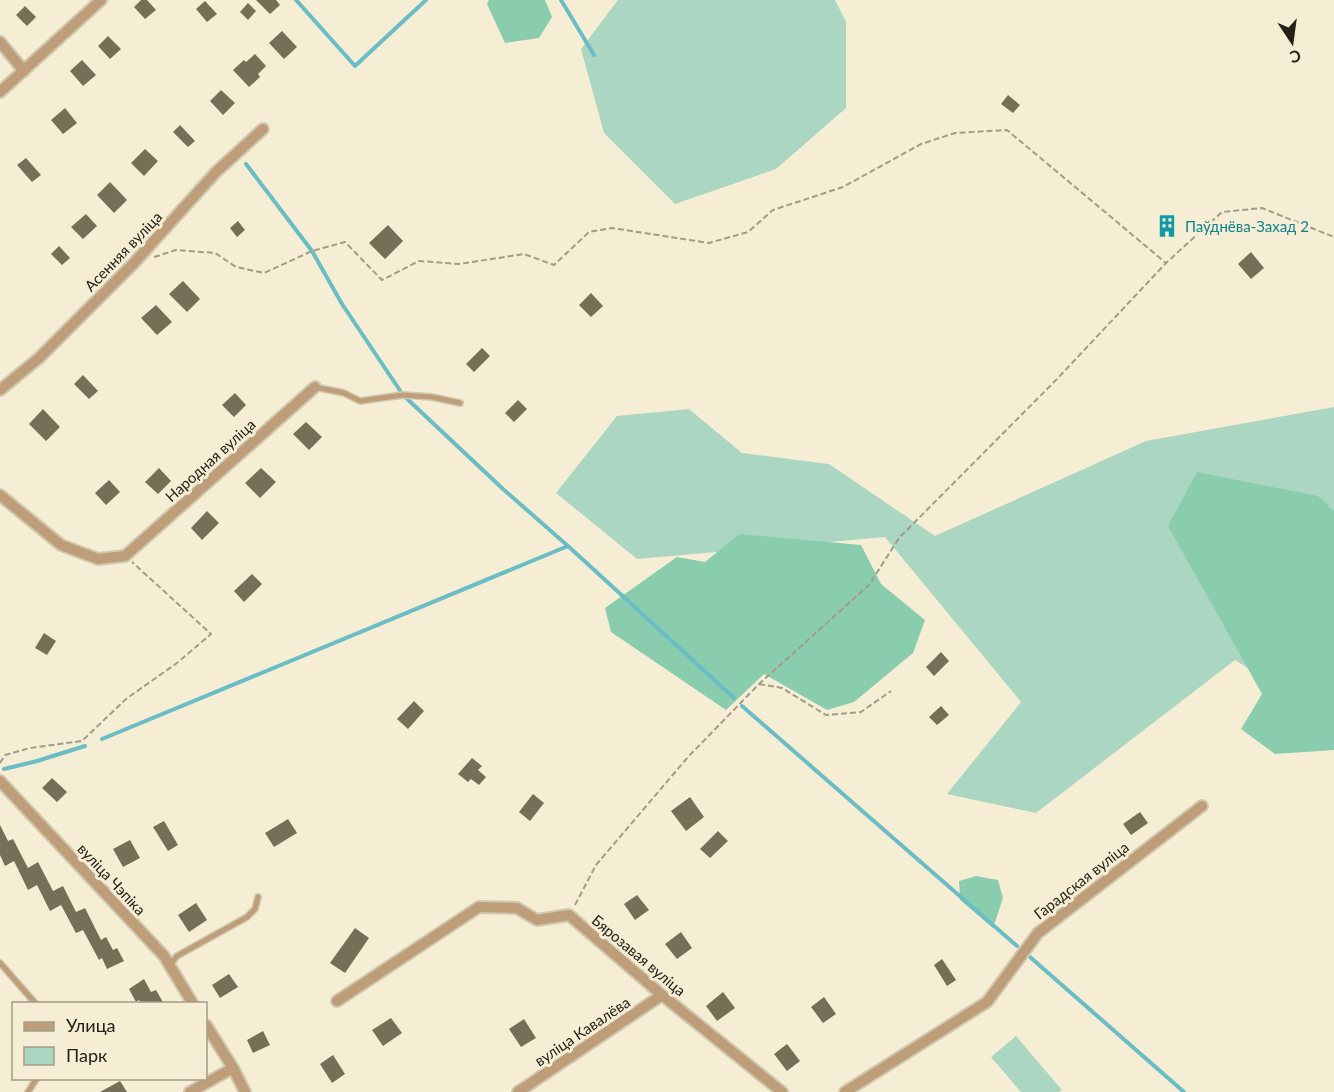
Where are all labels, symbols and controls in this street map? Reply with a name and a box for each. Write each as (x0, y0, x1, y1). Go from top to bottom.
north arrow (1262, 12, 1322, 72)
text: С (1288, 47, 1303, 68)
street label: Асенняя вуліца (81, 207, 165, 295)
building icon: Паўднёва-Захад 2 (1154, 213, 1180, 239)
place label: Паўднёва-Захад 2 (1185, 217, 1309, 235)
street label: Народная вуліца (161, 415, 259, 505)
street label: Гарадская вуліца (1030, 837, 1132, 923)
street label: вуліца Чэпіка (74, 839, 150, 919)
street label: Бярозавая вуліца (588, 911, 690, 999)
street label: вуліца Кавалёва (531, 993, 633, 1069)
legend (12, 1002, 207, 1080)
text: Улица (66, 1014, 116, 1036)
text: Парк (66, 1044, 108, 1066)

